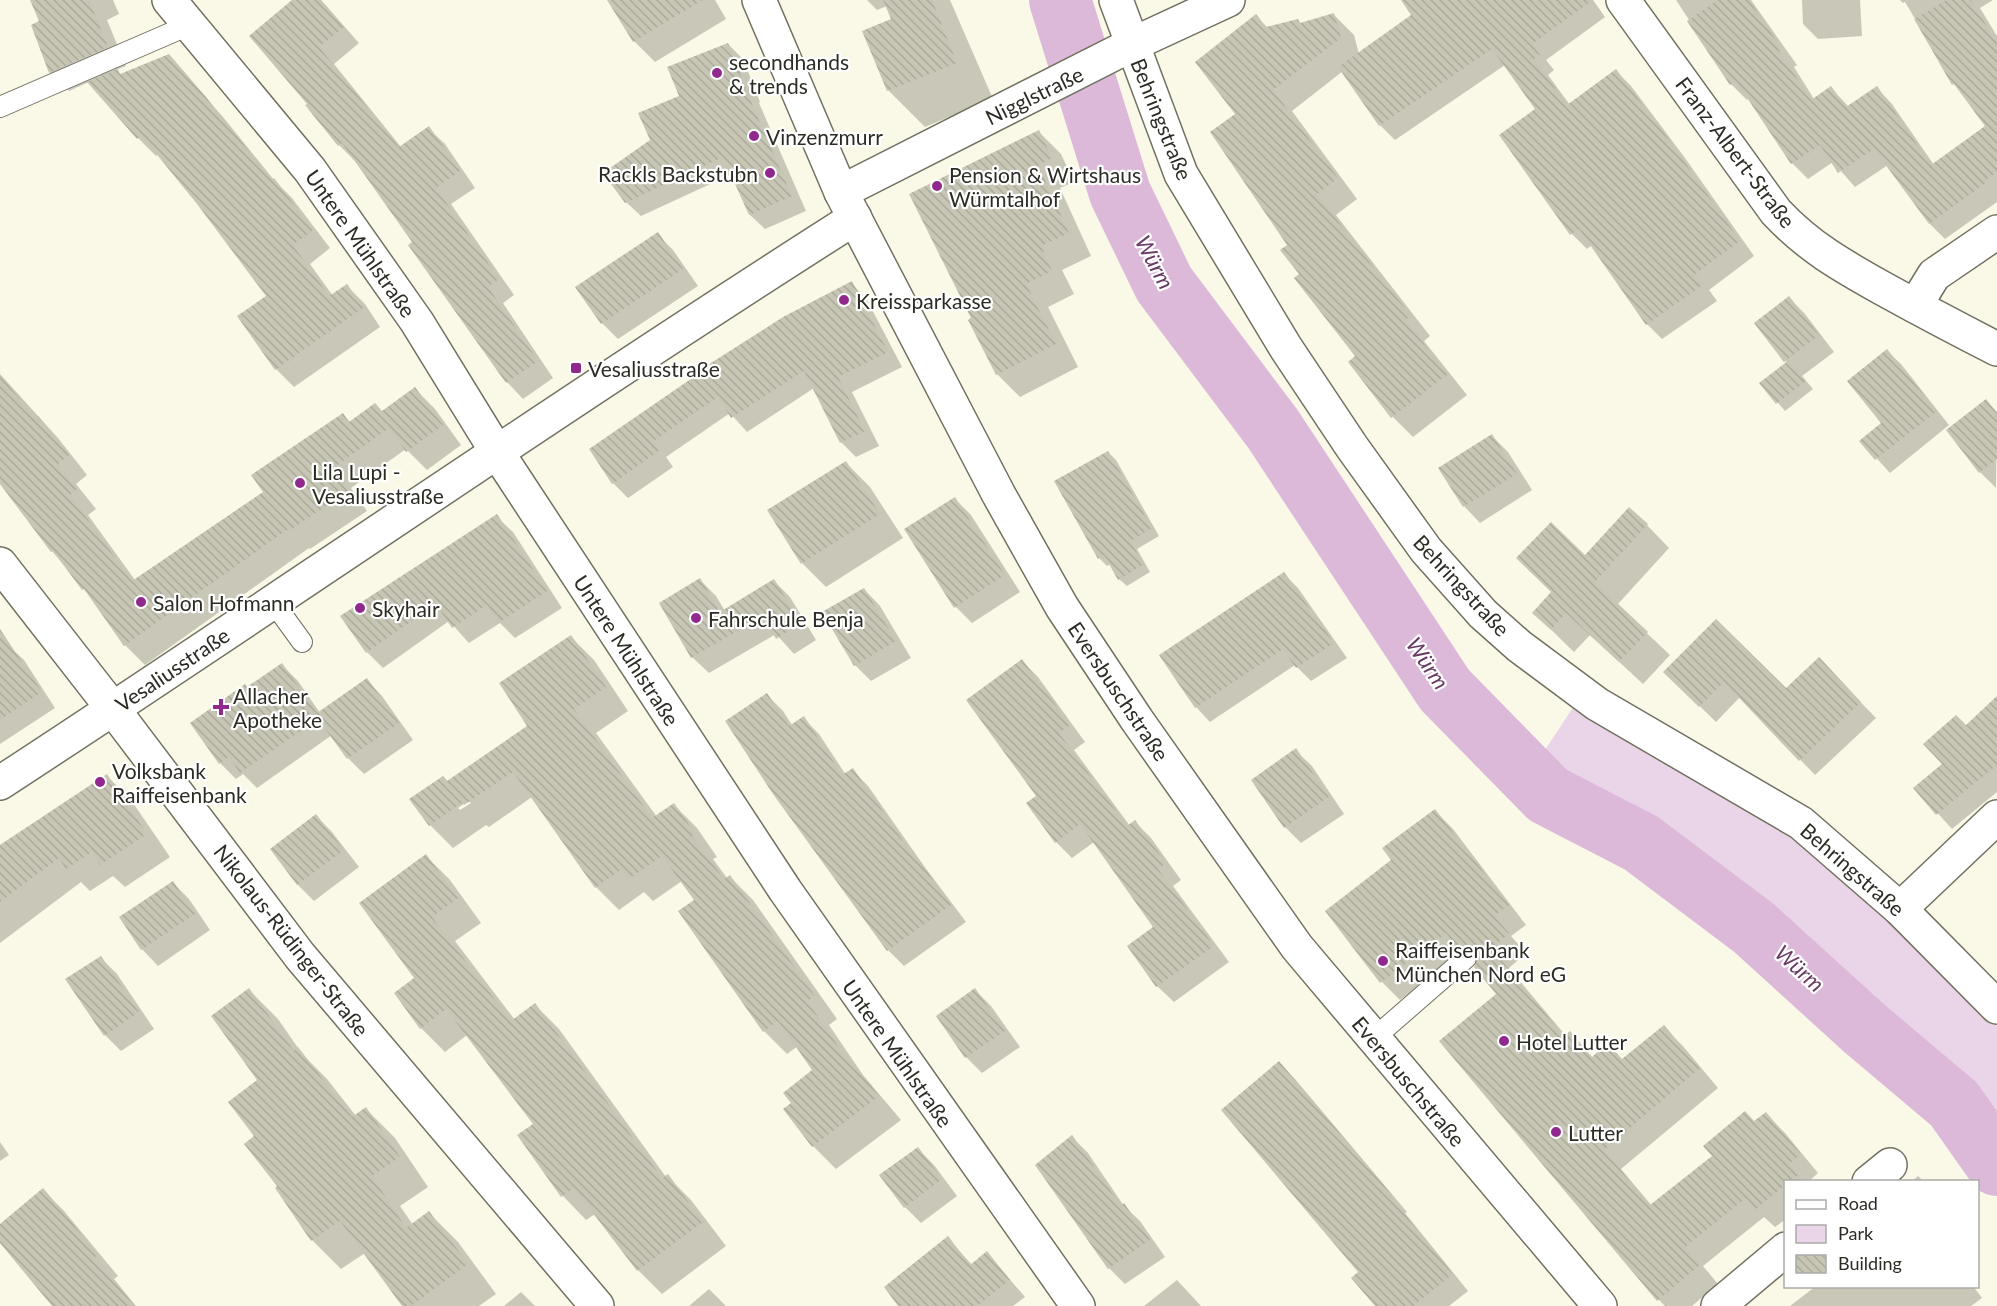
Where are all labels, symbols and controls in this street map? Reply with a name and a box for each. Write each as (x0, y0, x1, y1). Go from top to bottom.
place label: secondhands & trends (729, 49, 849, 98)
street label: Behringstraße (1126, 54, 1198, 184)
street label: Nigglstraße (981, 61, 1087, 129)
marker: secondhands & trends (710, 66, 724, 80)
street label: Franz-Albert-Straße (1671, 72, 1801, 232)
place label: Vinzenzmurr (766, 124, 883, 149)
marker: Vinzenzmurr (747, 129, 761, 143)
place label: Rackls Backstubn (598, 161, 758, 186)
place label: Pension & Wirtshaus Würmtalhof (949, 162, 1141, 211)
street label: Untere Mühlstraße (301, 164, 421, 322)
marker: Rackls Backstubn (763, 166, 777, 180)
marker: Pension & Wirtshaus Würmtalhof (930, 179, 944, 193)
water label: Würm (1130, 231, 1180, 293)
place label: Kreissparkasse (856, 288, 992, 313)
marker: Kreissparkasse (837, 293, 851, 307)
place label: Vesaliusstraße (588, 356, 720, 381)
marker: Vesaliusstraße (569, 361, 583, 375)
place label: Lila Lupi - Vesaliusstraße (312, 459, 444, 508)
marker: Lila Lupi - Vesaliusstraße (293, 476, 307, 490)
street label: Behringstraße (1409, 529, 1515, 641)
street label: Untere Mühlstraße (569, 570, 685, 730)
place label: Salon Hofmann (153, 590, 295, 615)
marker: Salon Hofmann (134, 595, 148, 609)
place label: Skyhair (372, 596, 440, 621)
marker: Skyhair (353, 601, 367, 615)
place label: Fahrschule Benja (708, 606, 864, 631)
marker: Fahrschule Benja (689, 611, 703, 625)
street label: Eversbuschstraße (1063, 617, 1175, 765)
street label: Vesaliusstraße (110, 622, 234, 716)
water label: Würm (1401, 632, 1455, 694)
place label: Allacher Apotheke (233, 683, 322, 732)
marker: Allacher Apotheke (214, 700, 228, 714)
place label: Volksbank Raiffeisenbank (112, 758, 247, 807)
marker: Volksbank Raiffeisenbank (93, 775, 107, 789)
street label: Behringstraße (1796, 817, 1910, 921)
street label: Nikolaus-Rüdinger-Straße (209, 839, 375, 1041)
place label: Raiffeisenbank München Nord eG (1395, 937, 1566, 986)
water label: Würm (1770, 939, 1830, 997)
marker: Raiffeisenbank München Nord eG (1376, 954, 1390, 968)
street label: Untere Mühlstraße (838, 974, 958, 1132)
street label: Eversbuschstraße (1347, 1011, 1471, 1151)
place label: Hotel Lutter (1516, 1029, 1628, 1054)
marker: Hotel Lutter (1497, 1034, 1511, 1048)
place label: Lutter (1568, 1120, 1623, 1145)
marker: Lutter (1549, 1125, 1563, 1139)
legend (1784, 1180, 1979, 1288)
text: Road (1838, 1192, 1878, 1214)
text: Park (1838, 1222, 1874, 1244)
text: Building (1838, 1252, 1902, 1274)

